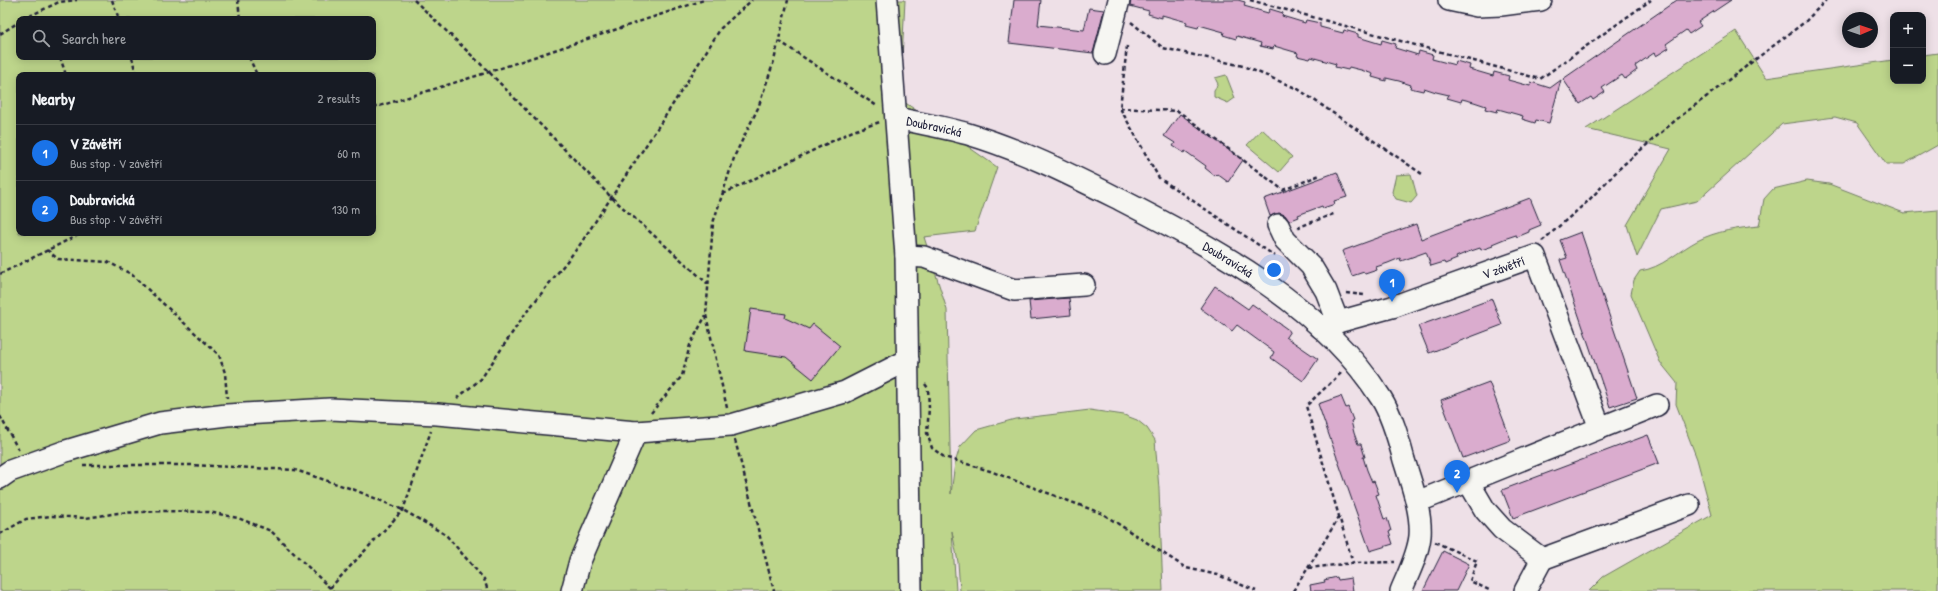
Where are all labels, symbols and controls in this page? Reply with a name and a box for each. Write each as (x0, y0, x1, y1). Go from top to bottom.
north arrow (1842, 12, 1878, 48)
map controls (1890, 12, 1926, 84)
button: + (1890, 12, 1926, 48)
search box (16, 16, 376, 60)
icon: search (30, 27, 52, 49)
text: Search here (62, 28, 126, 49)
button: − (1890, 48, 1926, 84)
text: Nearby (32, 87, 75, 110)
text: 2 results (318, 89, 360, 107)
street label: Doubravická (905, 111, 964, 141)
text: V Závětří (70, 133, 122, 154)
text: 1 (43, 144, 47, 162)
text: 60 m (337, 144, 360, 162)
text: Bus stop · V závětří (70, 154, 162, 172)
text: Doubravická (70, 189, 134, 210)
text: 2 (42, 200, 48, 218)
text: 130 m (332, 200, 360, 218)
text: Bus stop · V závětří (70, 210, 162, 228)
street label: Doubravická (1200, 237, 1257, 281)
street label: V závětří (1480, 251, 1527, 283)
your location (1264, 260, 1284, 280)
pin: 1 (1379, 269, 1405, 302)
pin: 2 (1444, 460, 1470, 493)

